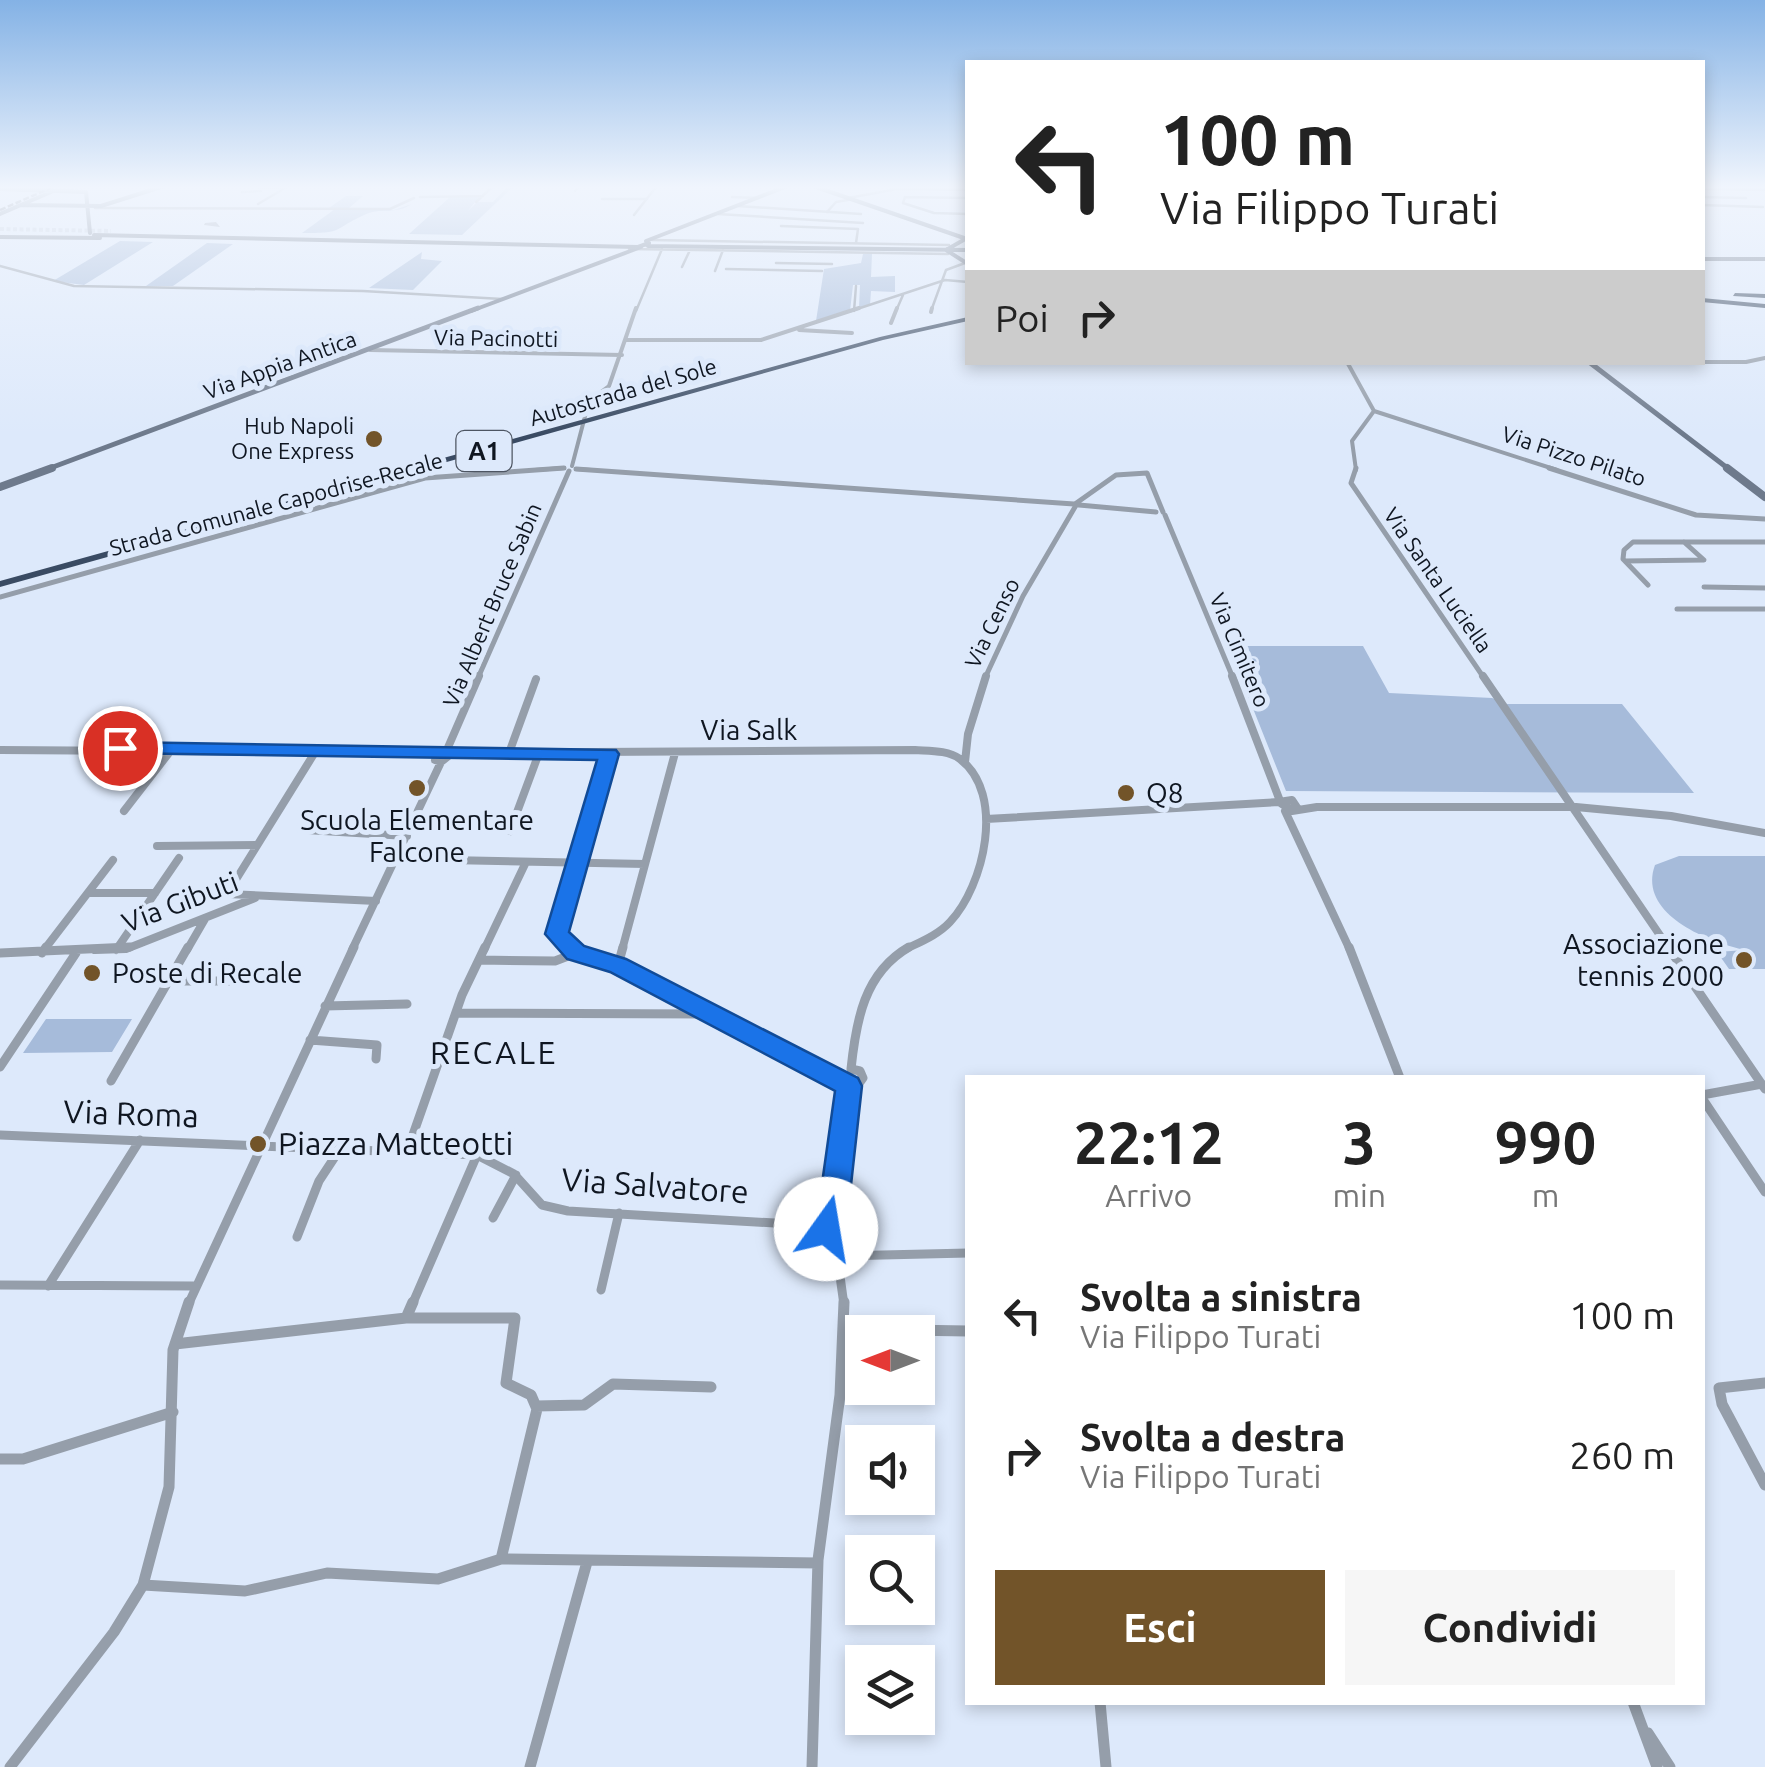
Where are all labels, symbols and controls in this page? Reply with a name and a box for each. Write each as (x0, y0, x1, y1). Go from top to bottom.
icon: left (995, 100, 1125, 230)
text: 100 m (1160, 100, 1355, 178)
text: Via Filippo Turati (1160, 182, 1499, 233)
icon: right (1069, 290, 1124, 345)
text: Poi (995, 297, 1049, 339)
street label: Via Pacinotti (434, 324, 558, 351)
street label: Via Appia Antica (200, 325, 359, 404)
street label: Autostrada del Sole (526, 353, 719, 430)
place label: Hub Napoli One Express (231, 413, 354, 463)
street label: Via Pizzo Pilato (1499, 420, 1649, 491)
marker: Hub Napoli One Express (363, 428, 385, 450)
road number: A1 (456, 431, 512, 471)
street label: Strada Comunale Capodrise-Recale (106, 447, 445, 560)
street label: Via Albert Bruce Sabin (437, 499, 546, 711)
street label: Via Santa Luciella (1379, 502, 1498, 657)
street label: Via Censo (959, 574, 1024, 672)
street label: Via Cimitero (1205, 589, 1276, 711)
pin (78, 706, 163, 791)
street label: Via Salk (701, 714, 797, 745)
icon: arrive (93, 721, 148, 776)
marker: Scuola Elementare Falcone (406, 777, 428, 799)
place label: Q8 (1146, 777, 1184, 808)
marker: Q8 (1115, 782, 1137, 804)
place label: Scuola Elementare Falcone (300, 804, 534, 867)
street label: Via Gibuti (117, 865, 242, 938)
place label: Associazione tennis 2000 (1563, 928, 1724, 991)
marker: Associazione tennis 2000 (1733, 949, 1755, 971)
place label: Poste di Recale (112, 957, 302, 988)
marker: Poste di Recale (81, 962, 103, 984)
district label: RECALE (430, 1034, 558, 1070)
street label: Via Roma (63, 1093, 199, 1133)
text: 22:12 (1074, 1108, 1224, 1175)
text: 3 (1342, 1108, 1376, 1175)
text: 990 (1495, 1108, 1596, 1175)
place label: Piazza Matteotti (278, 1125, 513, 1161)
marker: Piazza Matteotti (247, 1133, 269, 1155)
street label: Via Salvatore (560, 1161, 750, 1209)
position arrow (774, 1177, 878, 1281)
text: Arrivo (1105, 1177, 1192, 1213)
text: min (1332, 1177, 1386, 1213)
text: m (1532, 1177, 1559, 1213)
text: Svolta a sinistra (1080, 1276, 1362, 1318)
icon: left (995, 1288, 1050, 1343)
text: 100 m (1569, 1294, 1675, 1336)
north arrow (845, 1315, 935, 1405)
map controls (845, 1315, 935, 1735)
text: Via Filippo Turati (1080, 1318, 1321, 1354)
text: Svolta a destra (1080, 1416, 1345, 1458)
button: sound (845, 1425, 935, 1515)
icon: right (995, 1428, 1050, 1483)
text: 260 m (1569, 1434, 1675, 1476)
text: Via Filippo Turati (1080, 1458, 1321, 1494)
button: search (845, 1535, 935, 1625)
button: Esci (995, 1570, 1325, 1685)
button: Condividi (1345, 1570, 1675, 1685)
button: layers (845, 1645, 935, 1735)

